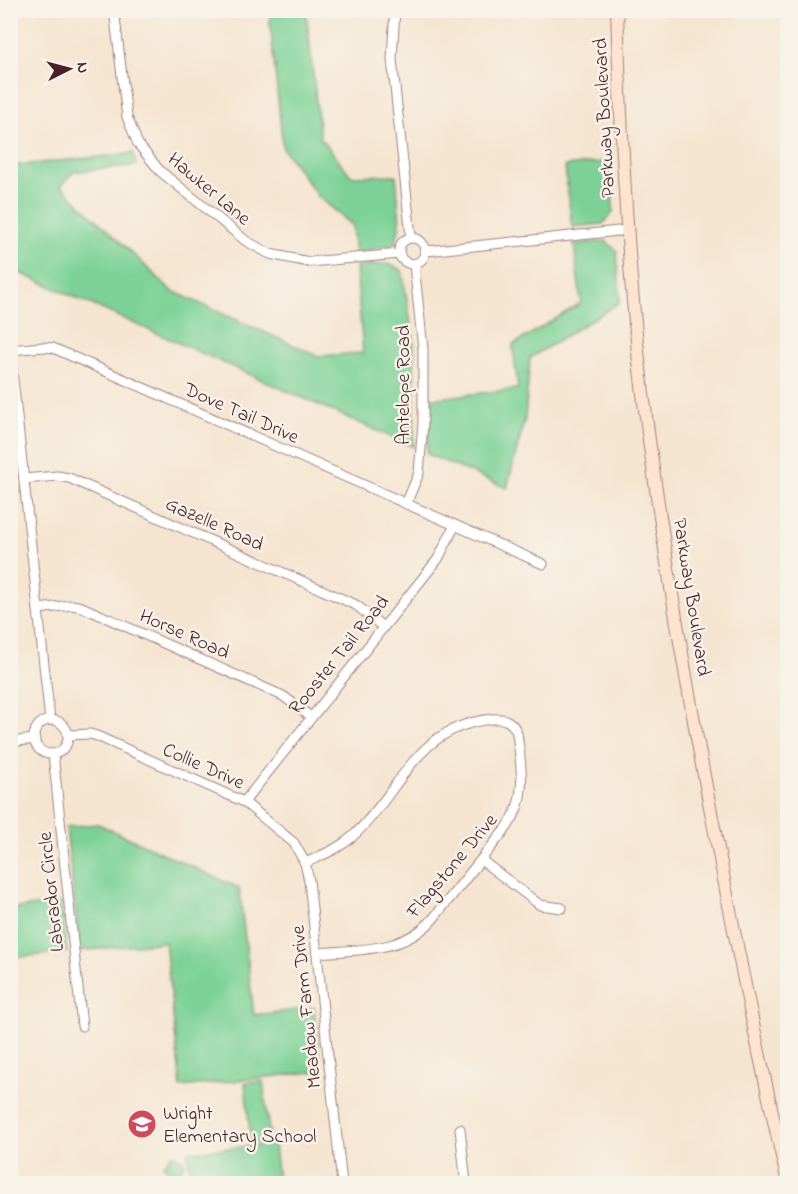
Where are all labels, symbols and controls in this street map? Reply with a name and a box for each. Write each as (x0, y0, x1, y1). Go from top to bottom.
street label: Parkway Boulevard (587, 37, 624, 198)
north arrow (39, 39, 99, 99)
text: N (69, 61, 94, 74)
street label: Hawker Lane (160, 146, 256, 234)
street label: Antelope Road (390, 325, 419, 445)
street label: Dove Tail Drive (178, 376, 303, 453)
street label: Gazelle Road (160, 491, 268, 560)
street label: Parkway Boulevard (664, 516, 717, 679)
street label: Rooster Tail Road (283, 589, 397, 722)
street label: Horse Road (134, 603, 234, 668)
street label: Collie Drive (157, 736, 249, 798)
street label: Flagstone Drive (400, 808, 506, 927)
street label: Labrador Circle (32, 830, 73, 953)
street label: Meadow Farm Drive (284, 924, 330, 1090)
place label: Wright Elementary School (163, 1100, 316, 1152)
school or university icon: Wright Elementary School (126, 1108, 158, 1140)

